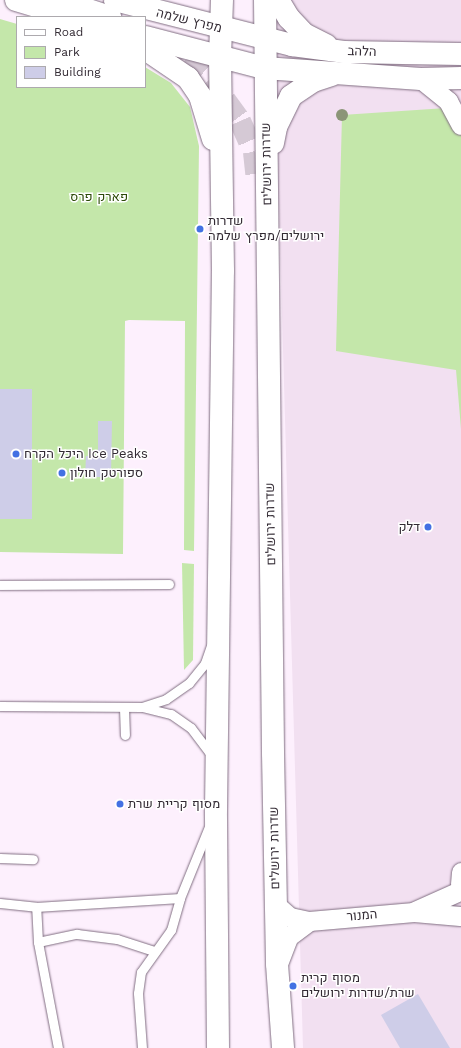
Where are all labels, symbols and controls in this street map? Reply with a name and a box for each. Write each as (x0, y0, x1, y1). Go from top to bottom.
street label: מפרץ שלמה (155, 5, 223, 37)
legend (16, 16, 146, 88)
text: Road (54, 25, 83, 39)
street label: הלהב (347, 44, 377, 60)
text: Park (54, 45, 80, 59)
text: Building (54, 65, 101, 79)
street label: שדרות ירושלים (258, 122, 276, 206)
park label: פארק פרס (70, 189, 128, 205)
place label: שדרות ירושלים/מפרץ שלמה (208, 214, 324, 245)
marker: שדרות ירושלים/מפרץ שלמה (195, 224, 205, 234)
place label: היכל הקרח Ice Peaks (24, 446, 148, 462)
marker: היכל הקרח Ice Peaks (11, 449, 21, 459)
place label: ספורטק חולון (70, 465, 143, 481)
marker: ספורטק חולון (57, 468, 67, 478)
street label: שדרות ירושלים (262, 482, 280, 566)
place label: דלק (398, 519, 420, 535)
marker: דלק (423, 522, 433, 532)
place label: מסוף קריית שרת (128, 796, 220, 812)
marker: מסוף קריית שרת (115, 799, 125, 809)
street label: שדרות ירושלים (266, 806, 284, 890)
street label: המנור (346, 907, 378, 925)
place label: מסוף קרית שרת/שדרות ירושלים (301, 971, 415, 1002)
marker: מסוף קרית שרת/שדרות ירושלים (288, 981, 298, 991)

